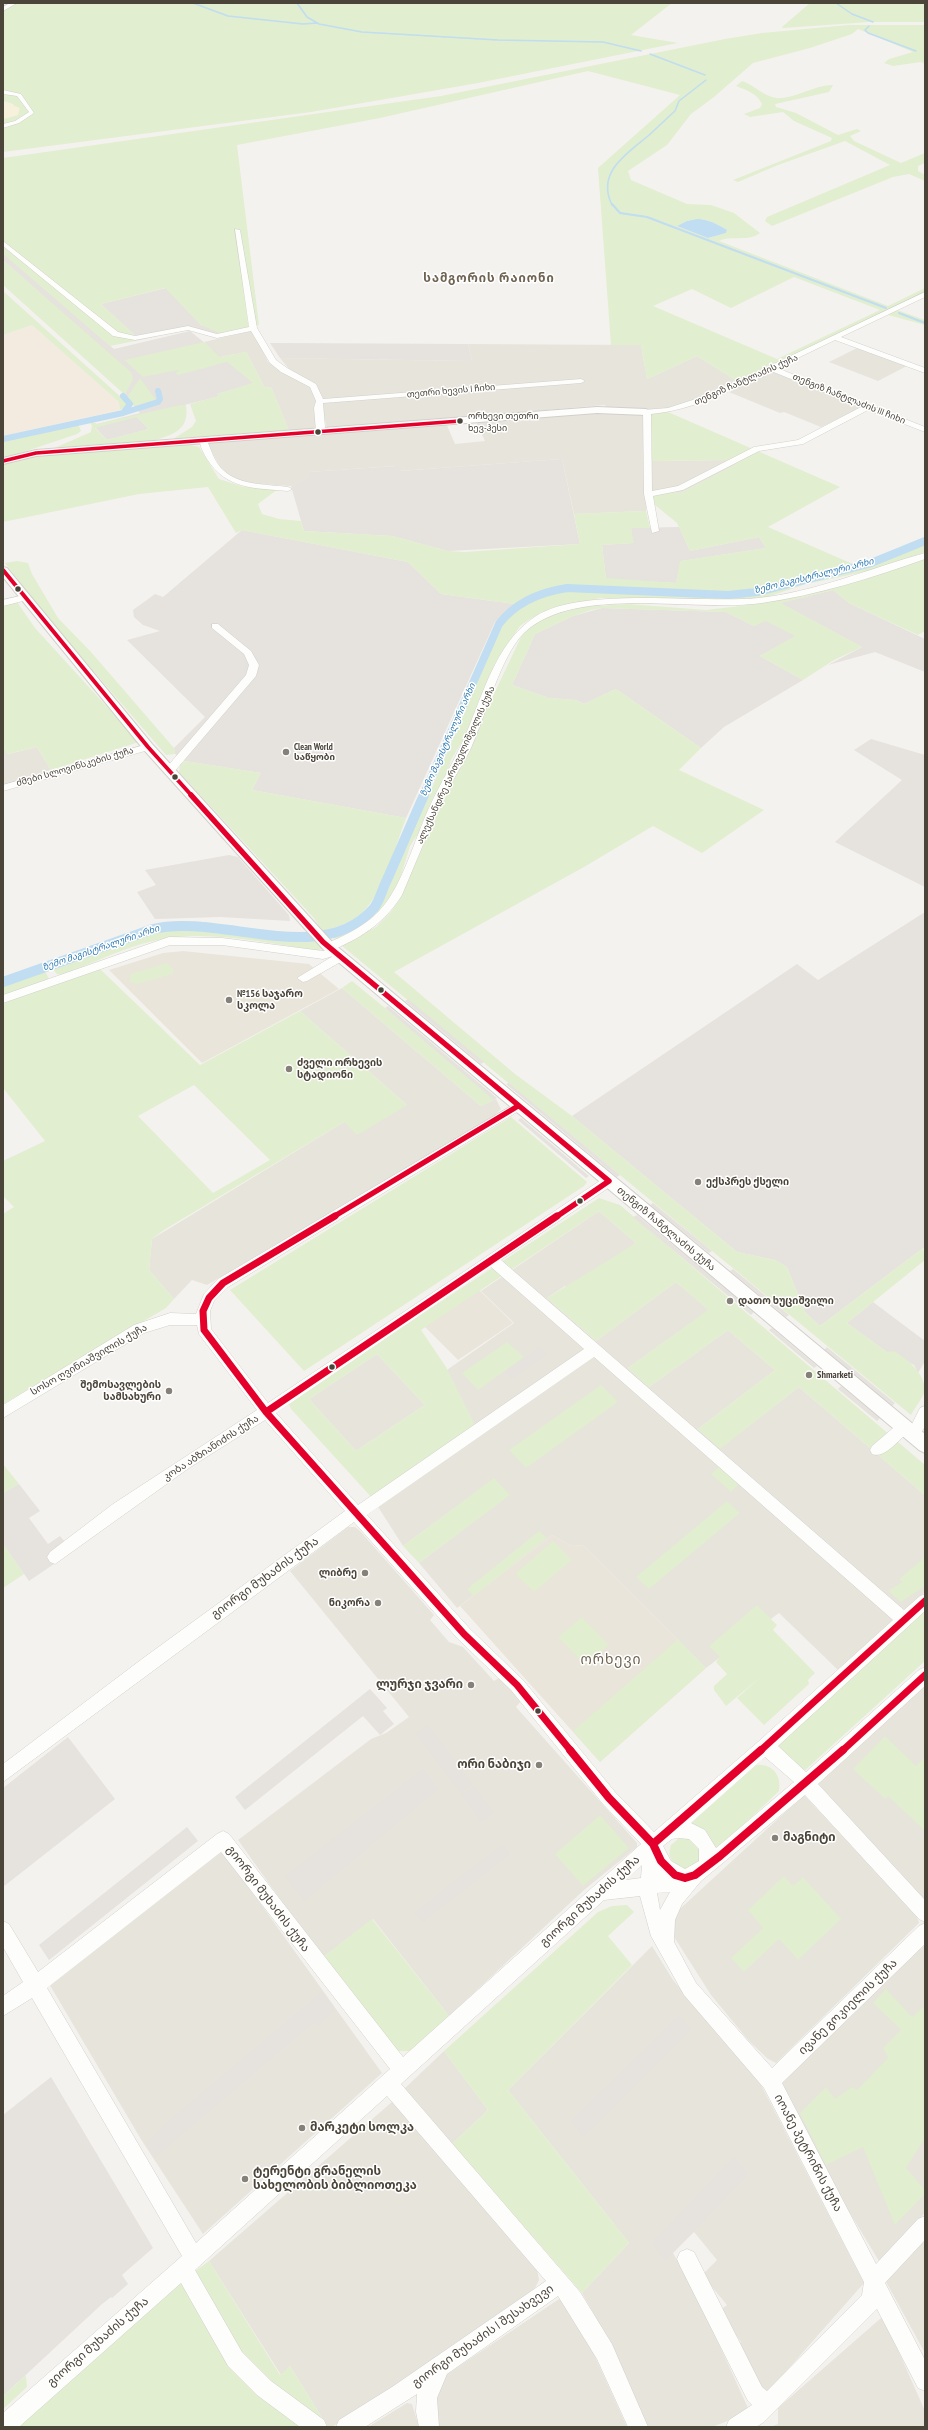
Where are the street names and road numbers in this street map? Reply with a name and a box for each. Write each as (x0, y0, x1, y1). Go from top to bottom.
street label: თენგიზ ჩანტლაძის ქუჩა (692, 352, 800, 408)
street label: თენგიზ ჩანტლაძის III ჩიხი (791, 371, 907, 427)
street label: თეთრი ხევის I ჩიხი (406, 382, 496, 400)
street label: ალექსანდრე ქართველიშვილის ქუჩა (415, 684, 497, 846)
street label: ძმები სლოვინსკების ქუჩა (15, 745, 135, 789)
street label: თენგიზ ჩანტლაძის ქუჩა (614, 1184, 718, 1274)
street label: სოსო ღვინიაშვილის ქუჩა (29, 1322, 149, 1398)
street label: კობა აბზიანიძის ქუჩა (161, 1413, 261, 1483)
street label: გიორგი მუხაძის ქუჩა (208, 1534, 322, 1622)
street label: გიორგი მუხაძის ქუჩა (223, 1843, 313, 1955)
street label: გიორგი მუხაძის ქუჩა (537, 1852, 643, 1950)
street label: ივანე გოკიელის ქუჩა (796, 1956, 900, 2058)
street label: იოანე პეტრიწის ქუჩა (771, 2092, 845, 2214)
street label: გიორგი მუხაძის I შესახვევი (409, 2281, 557, 2391)
street label: გიორგი მუხაძის ქუჩა (44, 2294, 152, 2390)

